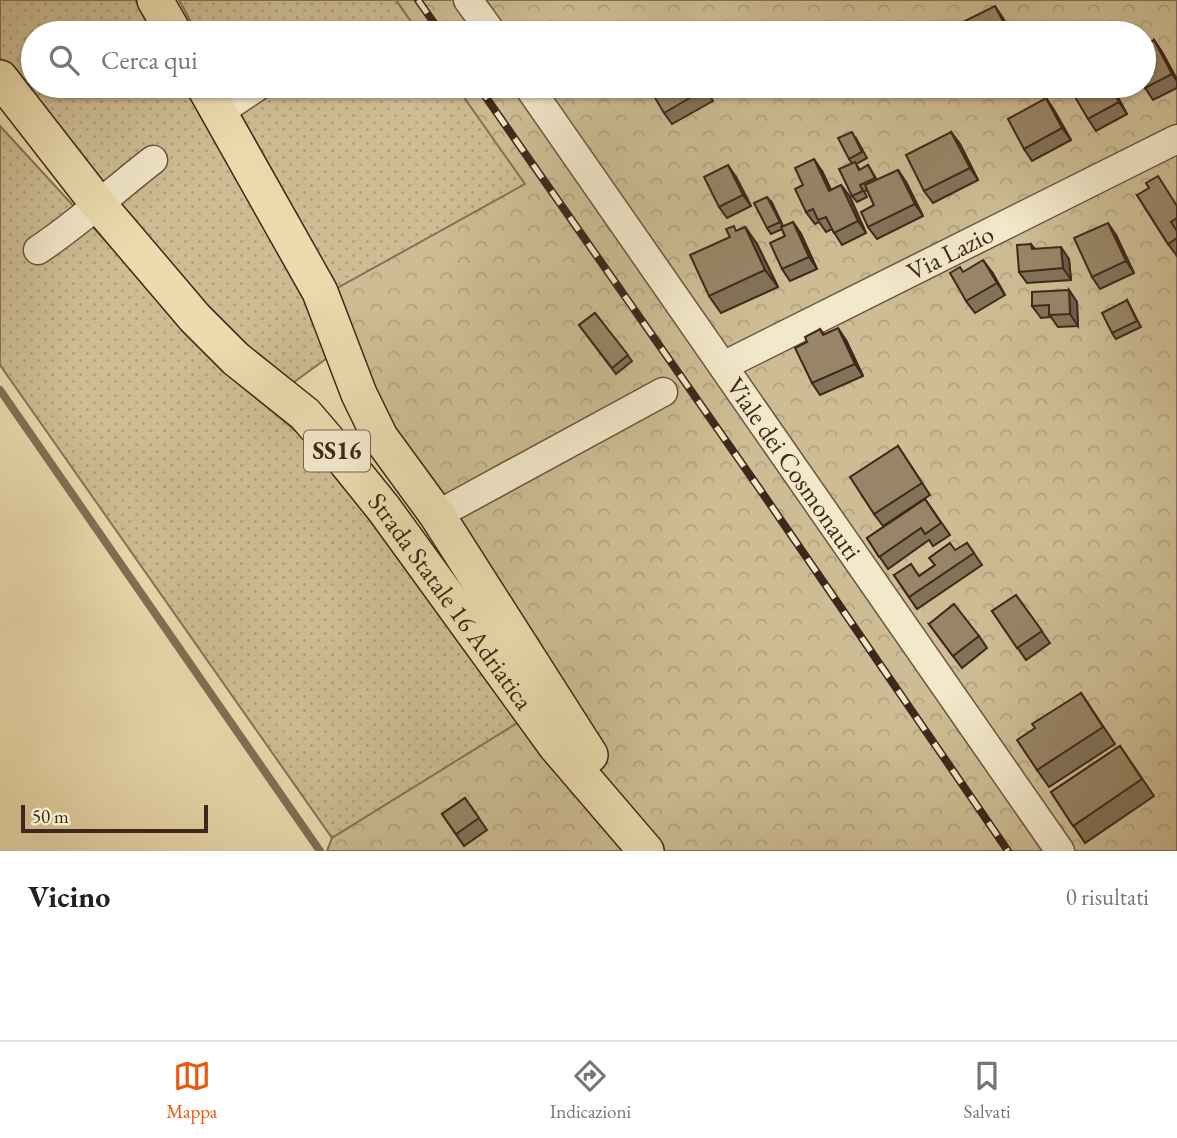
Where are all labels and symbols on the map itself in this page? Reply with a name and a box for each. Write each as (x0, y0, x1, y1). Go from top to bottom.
street label: Via Lazio (901, 216, 999, 288)
street label: Viale dei Cosmonauti (719, 370, 870, 567)
road number: SS16 (304, 430, 370, 472)
street label: Strada Statale 16 Adriatica (360, 486, 542, 717)
scale bar (21, 802, 208, 834)

